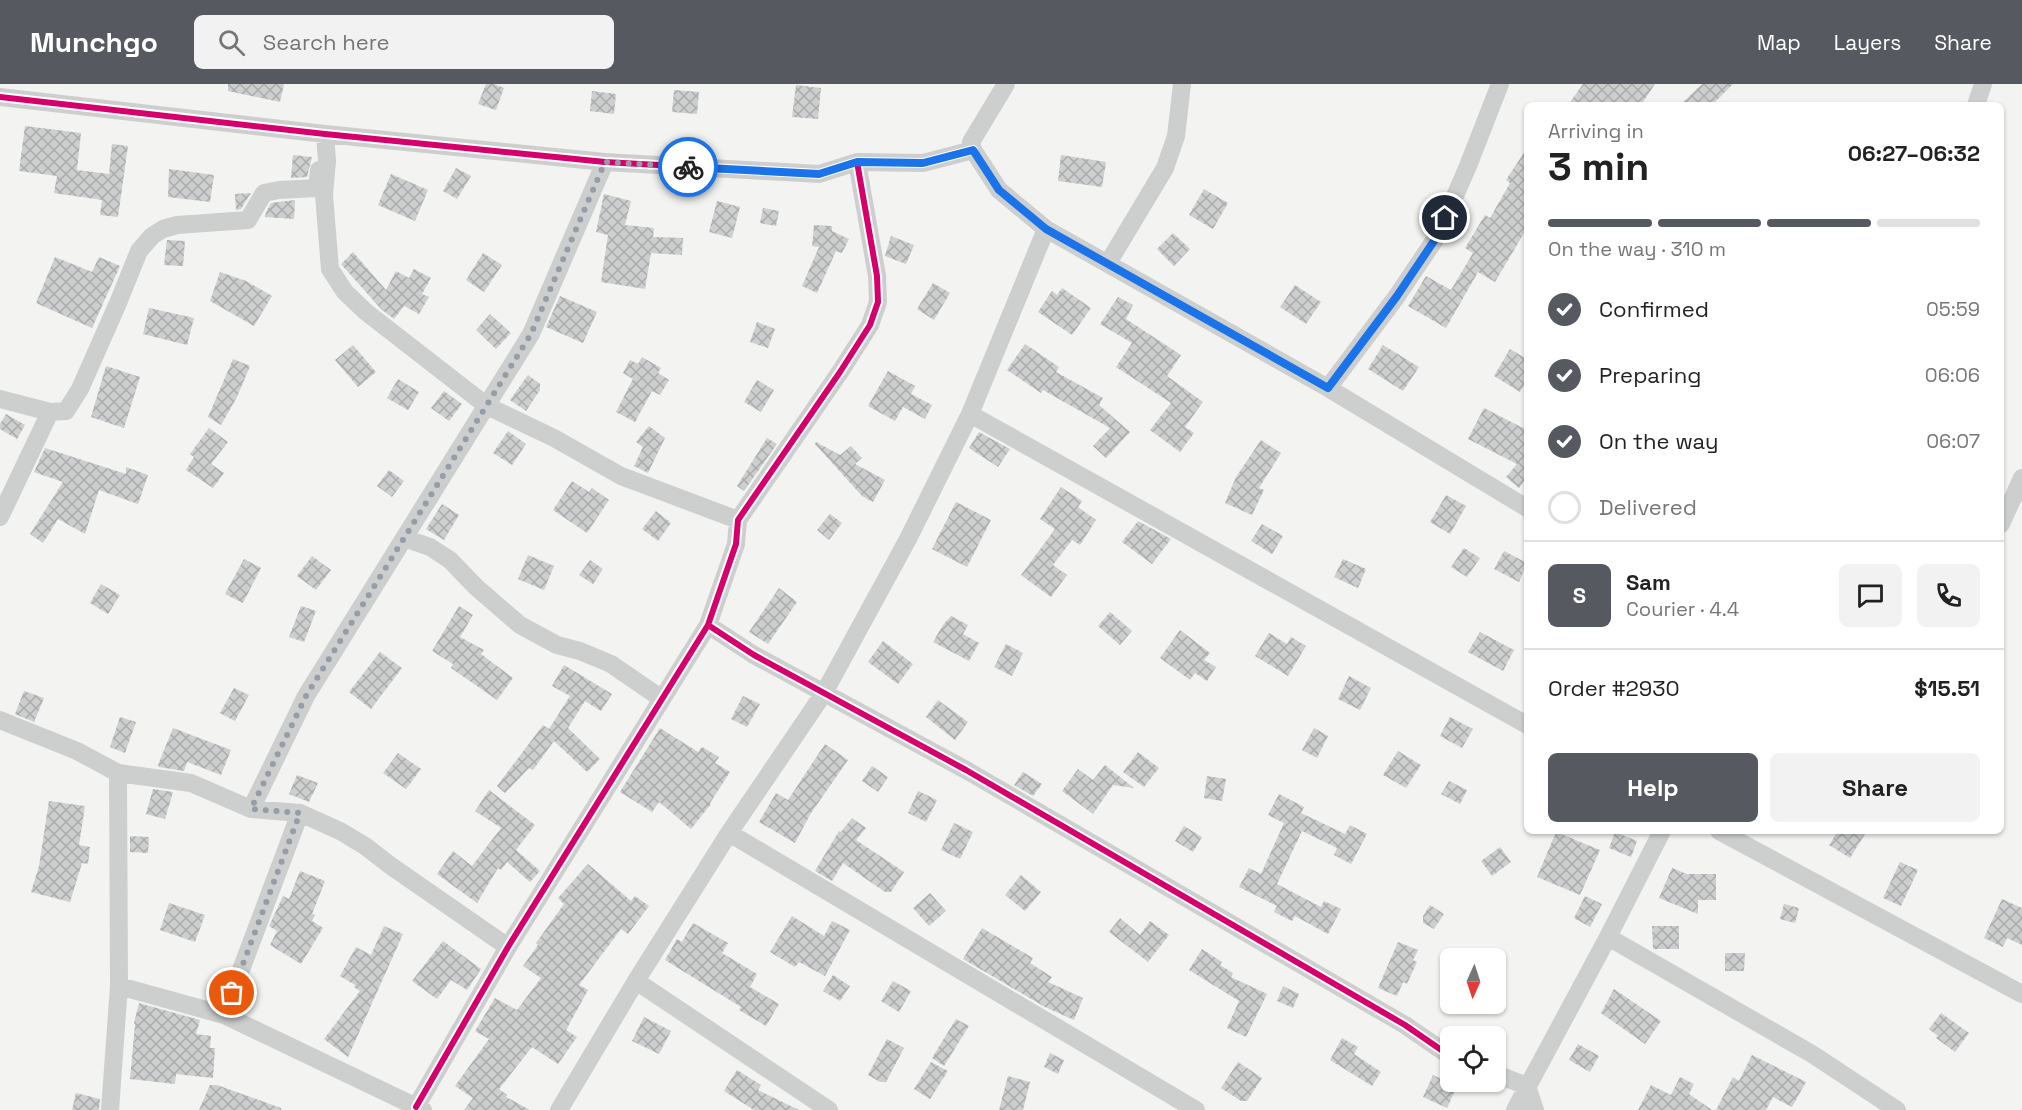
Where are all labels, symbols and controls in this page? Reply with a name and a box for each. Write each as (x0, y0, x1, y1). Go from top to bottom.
search box (194, 15, 614, 69)
text: Munchgo (30, 24, 158, 60)
icon: search (215, 26, 248, 59)
text: Search here (263, 28, 390, 56)
text: Map (1757, 29, 1801, 56)
text: Layers (1834, 29, 1901, 56)
text: Share (1934, 29, 1992, 56)
text: Arriving in (1548, 118, 1644, 144)
courier (658, 137, 718, 197)
text: 06:27–06:32 (1848, 139, 1980, 167)
text: 3 min (1548, 142, 1649, 191)
icon: bike (672, 151, 705, 184)
pin (1419, 192, 1470, 243)
icon: home (1428, 201, 1461, 234)
text: On the way · 310 m (1548, 236, 1726, 262)
icon: check (1548, 293, 1581, 326)
text: Confirmed (1599, 295, 1709, 323)
text: 05:59 (1926, 296, 1980, 322)
icon: check (1548, 359, 1581, 392)
text: Preparing (1599, 361, 1701, 389)
text: 06:06 (1925, 362, 1980, 388)
icon: check (1548, 425, 1581, 458)
text: On the way (1599, 427, 1718, 455)
text: 06:07 (1926, 428, 1980, 454)
text: Delivered (1599, 493, 1697, 521)
button: chat (1839, 564, 1902, 627)
button: phone (1917, 564, 1980, 627)
text: Sam (1626, 568, 1671, 596)
text: S (1573, 581, 1586, 609)
text: Courier · 4.4 (1626, 596, 1739, 622)
text: Order #2930 (1548, 674, 1680, 702)
text: $15.51 (1914, 674, 1980, 702)
button: Help (1548, 753, 1758, 822)
button: Share (1770, 753, 1980, 822)
north arrow (1440, 948, 1506, 1014)
map controls (1440, 948, 1506, 1092)
pin (206, 967, 257, 1018)
icon: bag (215, 976, 248, 1009)
button: locate (1440, 1026, 1506, 1092)

